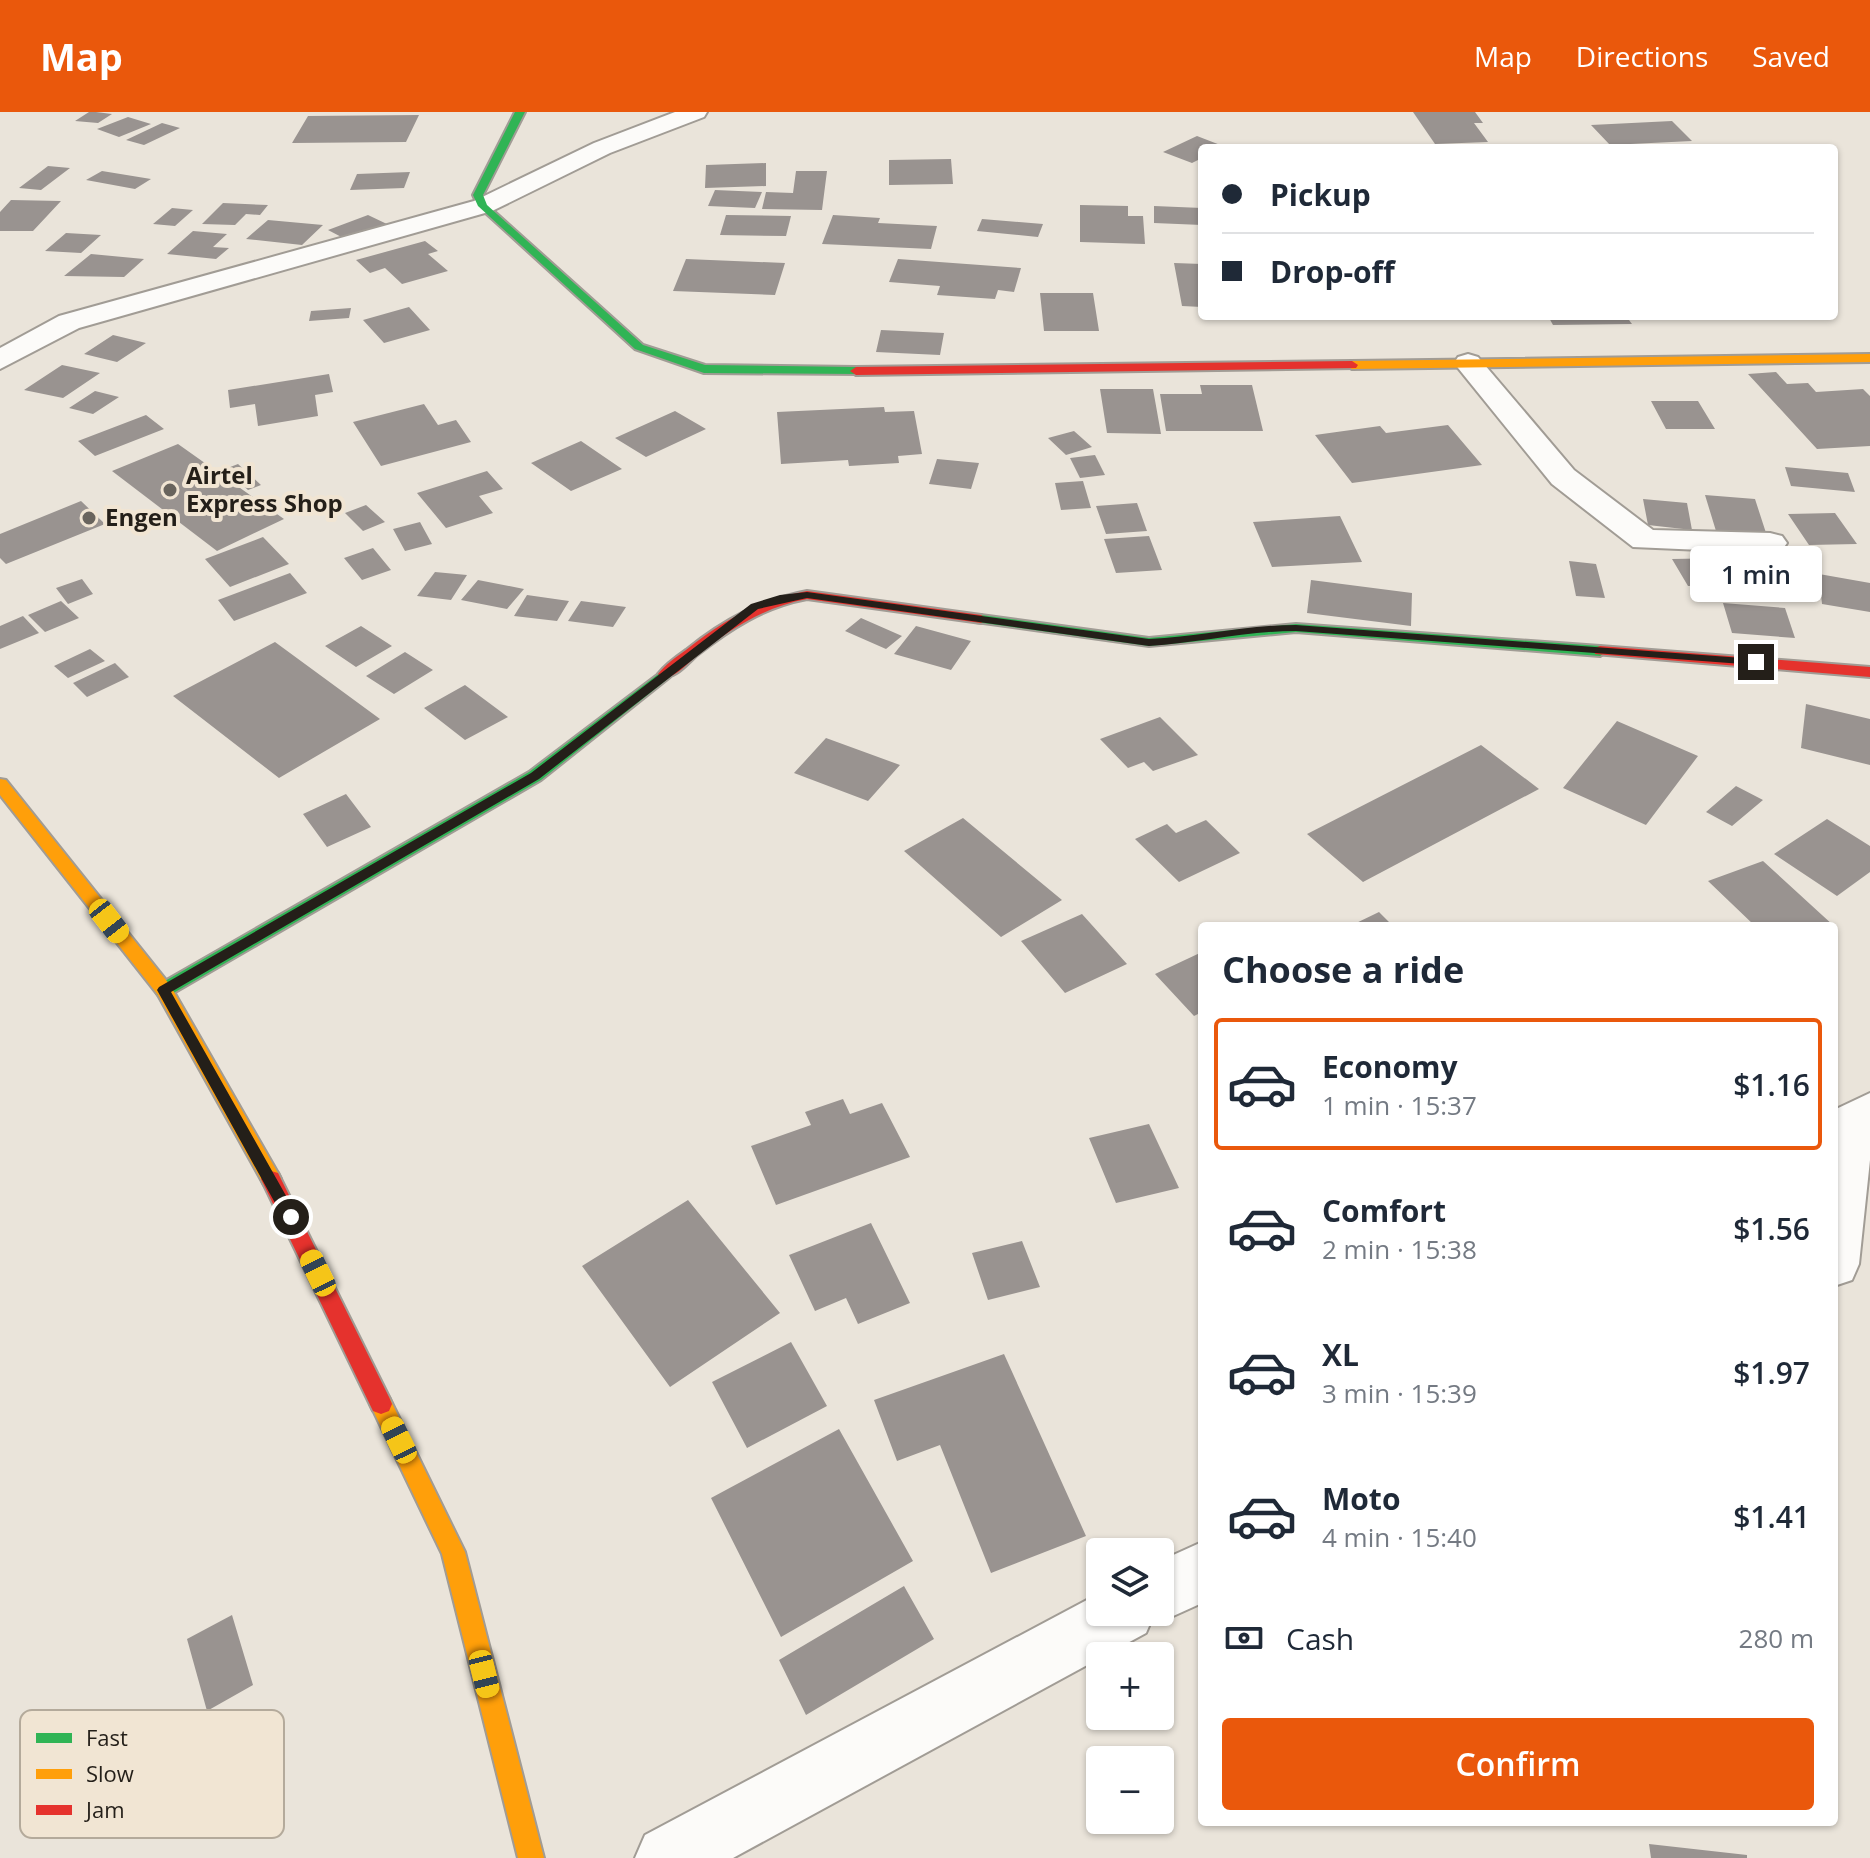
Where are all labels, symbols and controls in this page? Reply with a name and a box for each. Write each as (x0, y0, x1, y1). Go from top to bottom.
text: Map (40, 30, 123, 82)
text: Map (1474, 37, 1532, 75)
text: Directions (1576, 37, 1708, 75)
text: Saved (1752, 37, 1830, 75)
text: Pickup (1270, 174, 1371, 215)
text: Drop-off (1270, 251, 1395, 292)
place label: Airtel Express Shop (186, 458, 343, 519)
marker: Airtel Express Shop (161, 481, 179, 499)
place label: Engen (105, 500, 178, 533)
marker: Engen (80, 509, 98, 527)
callout: 1 min (1690, 546, 1822, 602)
text: 1 min (1721, 556, 1791, 592)
route end (1738, 644, 1774, 680)
car (85, 895, 133, 947)
text: Choose a ride (1222, 945, 1464, 994)
text: Economy (1322, 1046, 1458, 1087)
icon: car (1226, 1048, 1298, 1120)
text: $1.16 (1733, 1064, 1810, 1105)
text: 1 min · 15:37 (1322, 1087, 1477, 1123)
text: Comfort (1322, 1190, 1446, 1231)
icon: car (1226, 1192, 1298, 1264)
route start (273, 1199, 309, 1235)
text: $1.56 (1733, 1208, 1810, 1249)
text: 2 min · 15:38 (1322, 1231, 1477, 1267)
car (297, 1246, 339, 1300)
text: XL (1322, 1334, 1359, 1375)
icon: car (1226, 1336, 1298, 1408)
text: $1.97 (1733, 1352, 1810, 1393)
text: 3 min · 15:39 (1322, 1375, 1477, 1411)
car (378, 1413, 420, 1467)
text: Moto (1322, 1478, 1400, 1519)
icon: car (1226, 1480, 1298, 1552)
text: $1.41 (1733, 1496, 1810, 1537)
text: 4 min · 15:40 (1322, 1519, 1477, 1555)
map controls (1086, 1538, 1174, 1834)
button: layers (1086, 1538, 1174, 1626)
icon: cash (1222, 1616, 1266, 1660)
text: Cash (1286, 1618, 1354, 1659)
text: 280 m (1739, 1620, 1814, 1656)
button: + (1086, 1642, 1174, 1730)
car (467, 1648, 501, 1700)
legend (20, 1710, 284, 1838)
button: Confirm (1222, 1718, 1814, 1810)
text: Fast (86, 1722, 128, 1752)
button: − (1086, 1746, 1174, 1834)
text: Slow (86, 1758, 134, 1788)
text: Jam (84, 1794, 125, 1824)

